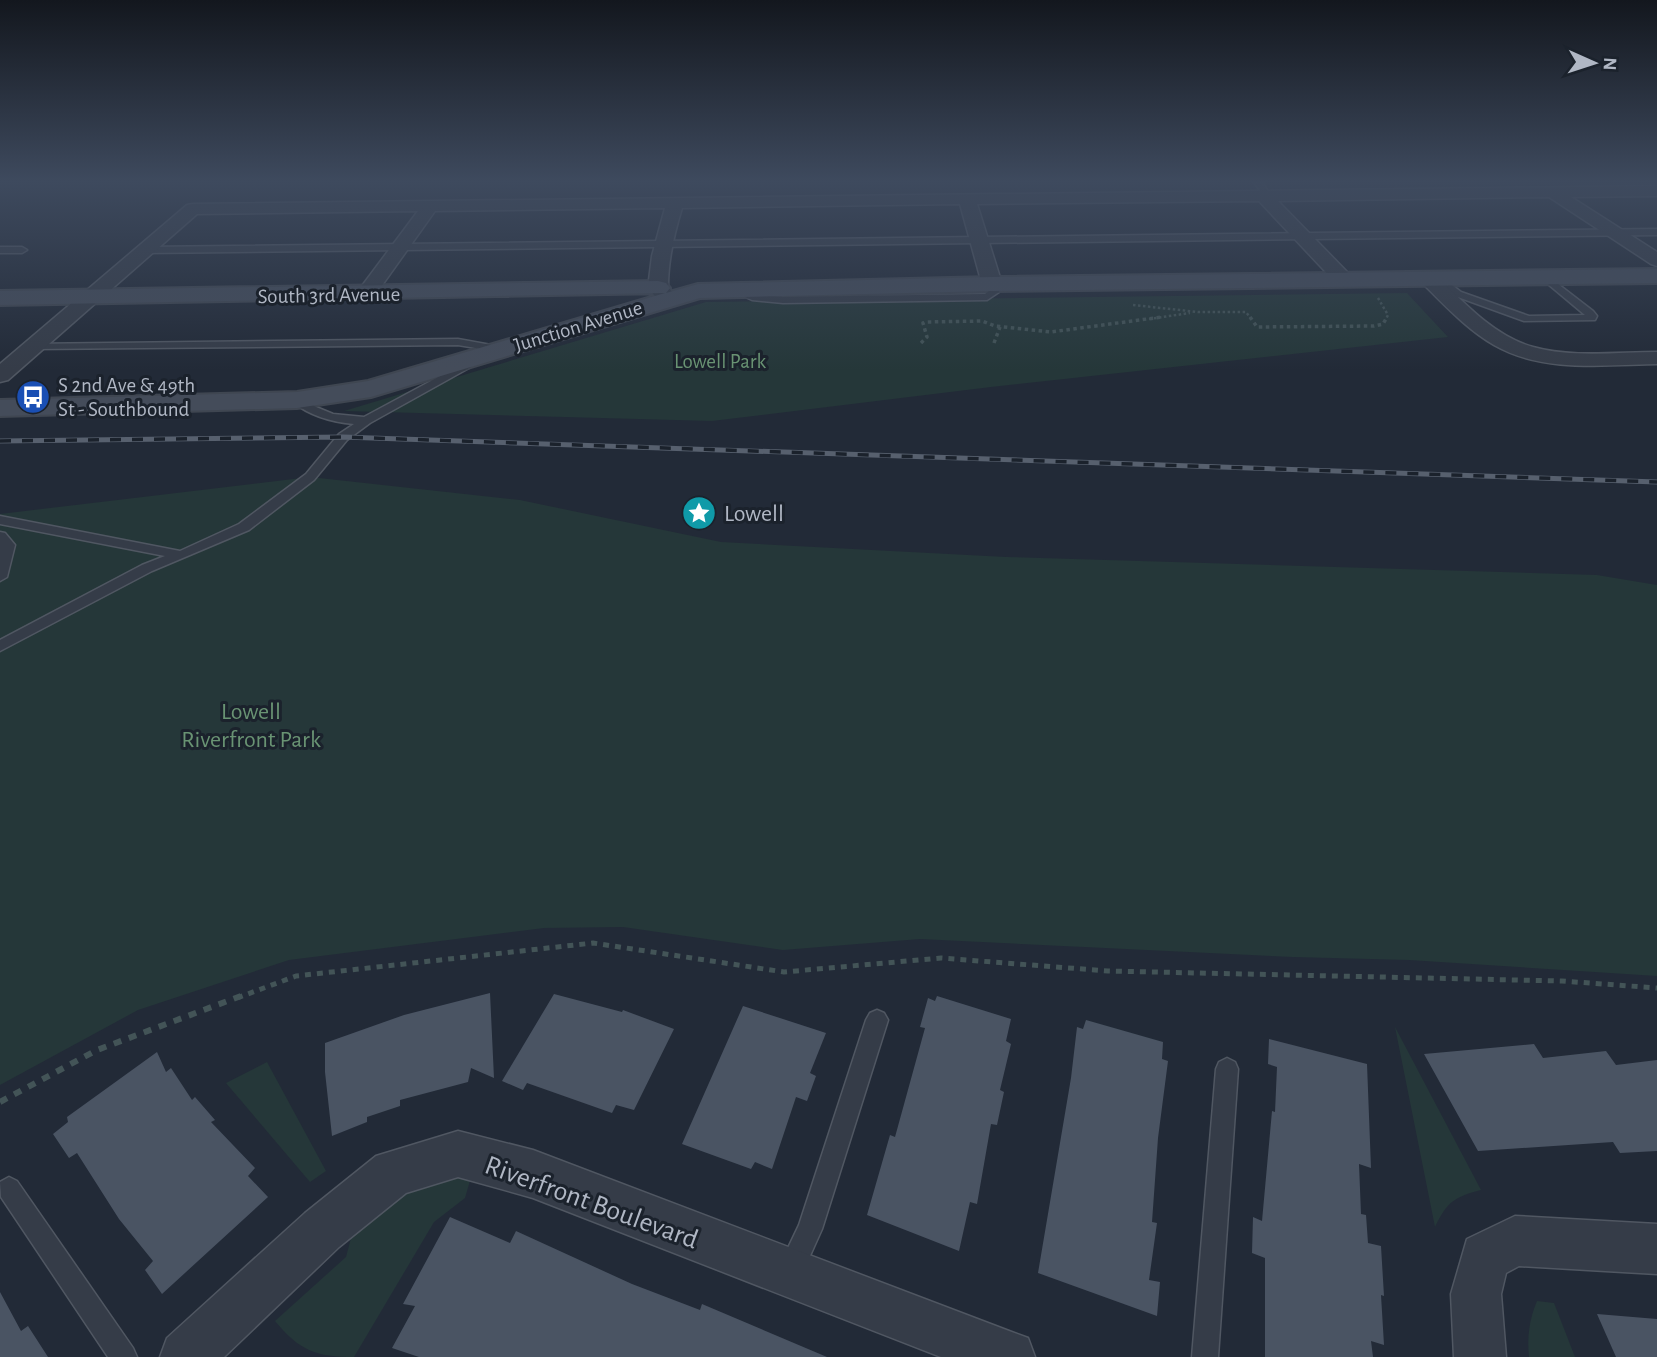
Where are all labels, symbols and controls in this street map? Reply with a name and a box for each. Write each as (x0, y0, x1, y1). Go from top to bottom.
north arrow (1559, 28, 1629, 98)
text: N (1600, 57, 1619, 71)
street label: South 3rd Avenue (258, 284, 400, 307)
street label: Junction Avenue (511, 297, 645, 356)
park label: Lowell Park (674, 351, 766, 372)
place label: S 2nd Ave & 49th St - Southbound (58, 375, 195, 420)
bus stop icon: S 2nd Ave & 49th St - Southbound (14, 378, 52, 416)
place icon: Lowell (680, 494, 718, 532)
place label: Lowell (724, 502, 784, 526)
park label: Lowell Riverfront Park (181, 700, 321, 752)
street label: Riverfront Boulevard (481, 1151, 702, 1254)

